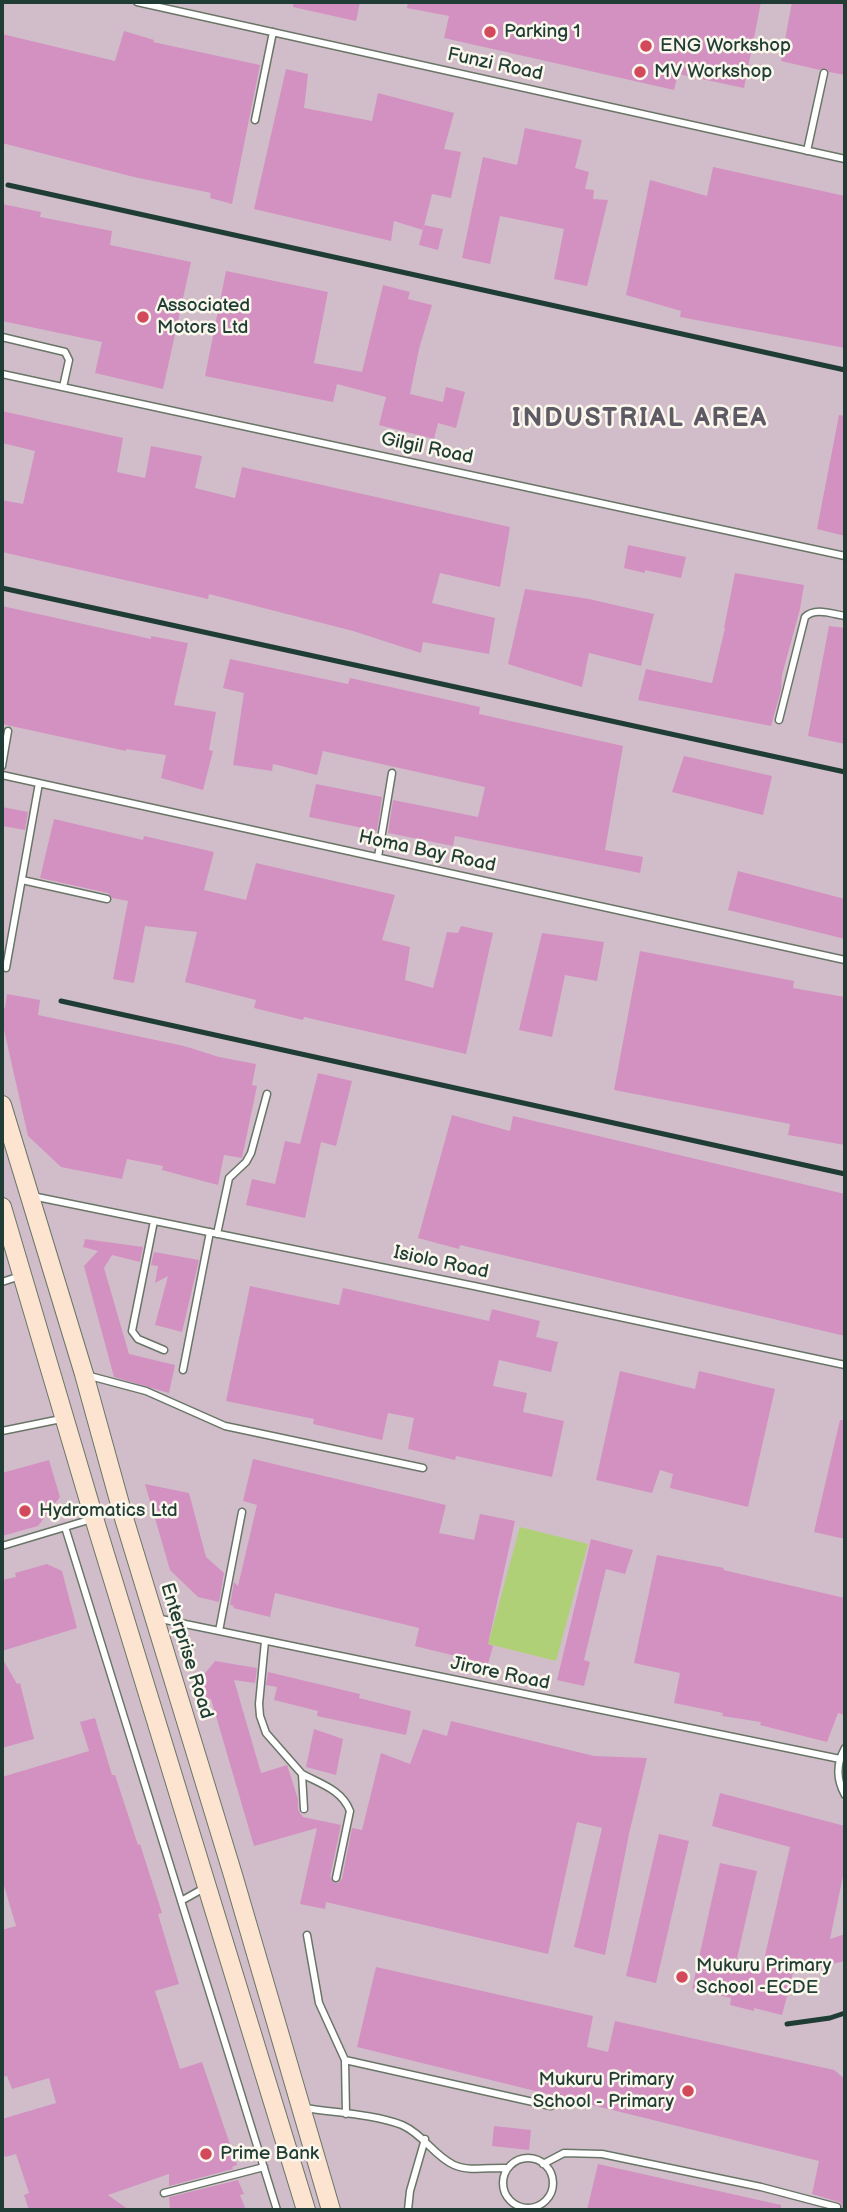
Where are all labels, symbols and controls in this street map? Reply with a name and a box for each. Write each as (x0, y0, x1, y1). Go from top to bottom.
place label: Parking 1 (504, 21, 581, 43)
marker: Parking 1 (482, 24, 498, 40)
place label: ENG Workshop (660, 35, 791, 57)
marker: ENG Workshop (638, 38, 654, 54)
street label: Funzi Road (445, 44, 545, 86)
place label: MV Workshop (654, 61, 772, 83)
marker: MV Workshop (632, 64, 648, 80)
place label: Associated Motors Ltd (157, 295, 250, 339)
marker: Associated Motors Ltd (135, 309, 151, 325)
district label: INDUSTRIAL AREA (514, 403, 766, 435)
street label: Gilgil Road (379, 428, 475, 470)
street label: Homa Bay Road (356, 826, 498, 878)
street label: Isiolo Road (391, 1242, 491, 1284)
place label: Hydromatics Ltd (39, 1500, 178, 1522)
marker: Hydromatics Ltd (17, 1503, 33, 1519)
street label: Enterprise Road (155, 1580, 217, 1722)
street label: Jirore Road (448, 1652, 552, 1696)
place label: Mukuru Primary School -ECDE (696, 1955, 831, 1999)
marker: Mukuru Primary School -ECDE (674, 1969, 690, 1985)
place label: Mukuru Primary School - Primary (533, 2069, 674, 2113)
marker: Mukuru Primary School - Primary (680, 2083, 696, 2099)
place label: Prime Bank (220, 2143, 319, 2165)
marker: Prime Bank (198, 2146, 214, 2162)

